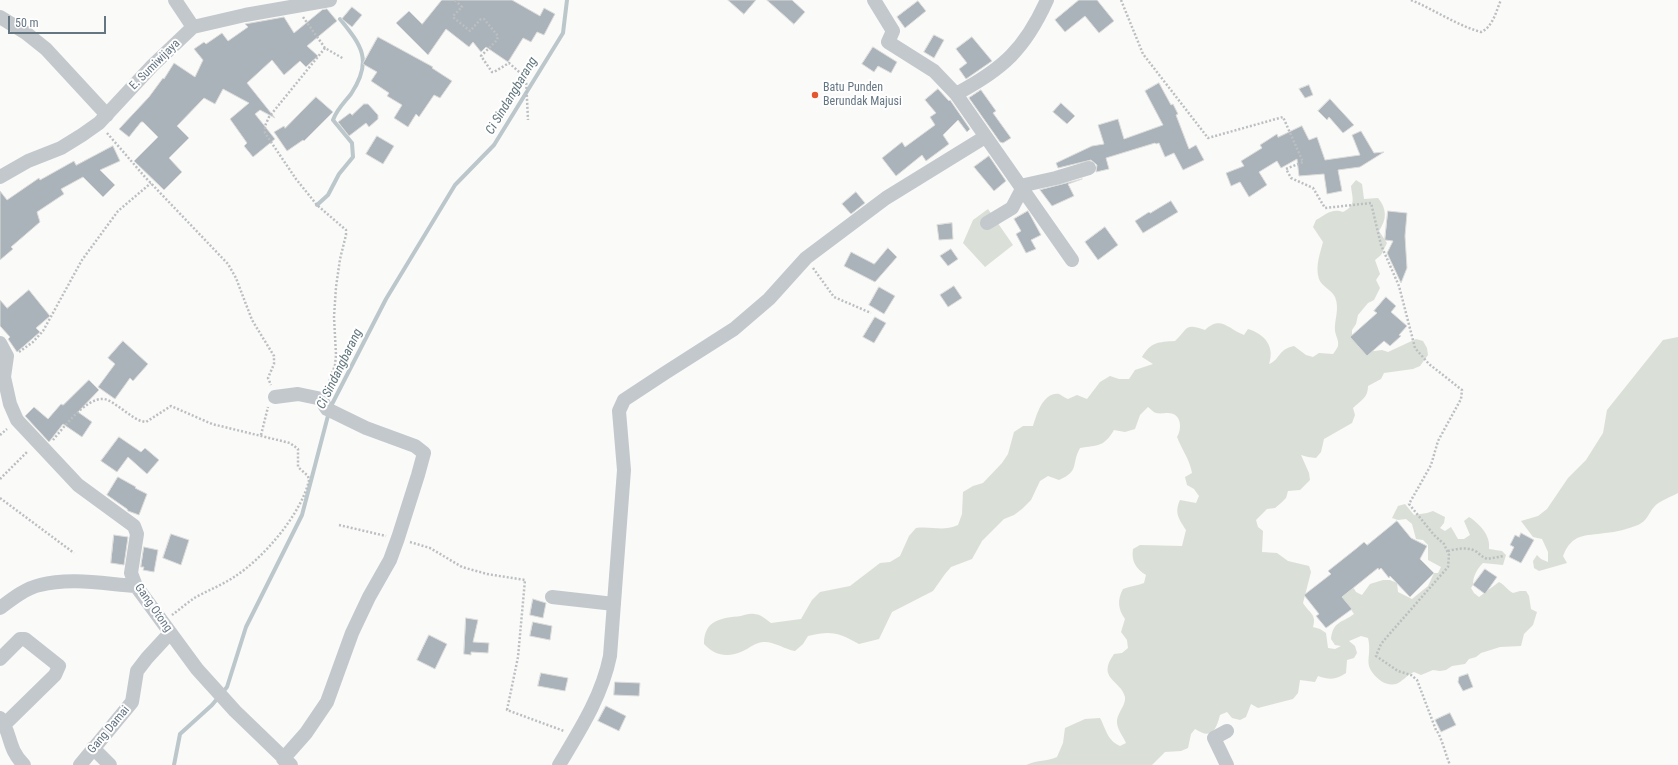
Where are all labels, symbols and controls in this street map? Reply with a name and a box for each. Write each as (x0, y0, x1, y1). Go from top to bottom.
scale bar (10, 8, 108, 34)
text: 50 m (15, 16, 39, 30)
street label: E. Sumiwijaya (127, 37, 183, 93)
water label: Ci Sindangbarang (483, 55, 541, 137)
place label: Batu Punden Berundak Majusi (823, 81, 902, 109)
marker: Batu Punden Berundak Majusi (810, 90, 820, 100)
water label: Ci Sindangbarang (314, 326, 366, 412)
street label: Gang Otong (131, 581, 175, 635)
street label: Gang Damai (85, 703, 133, 757)

